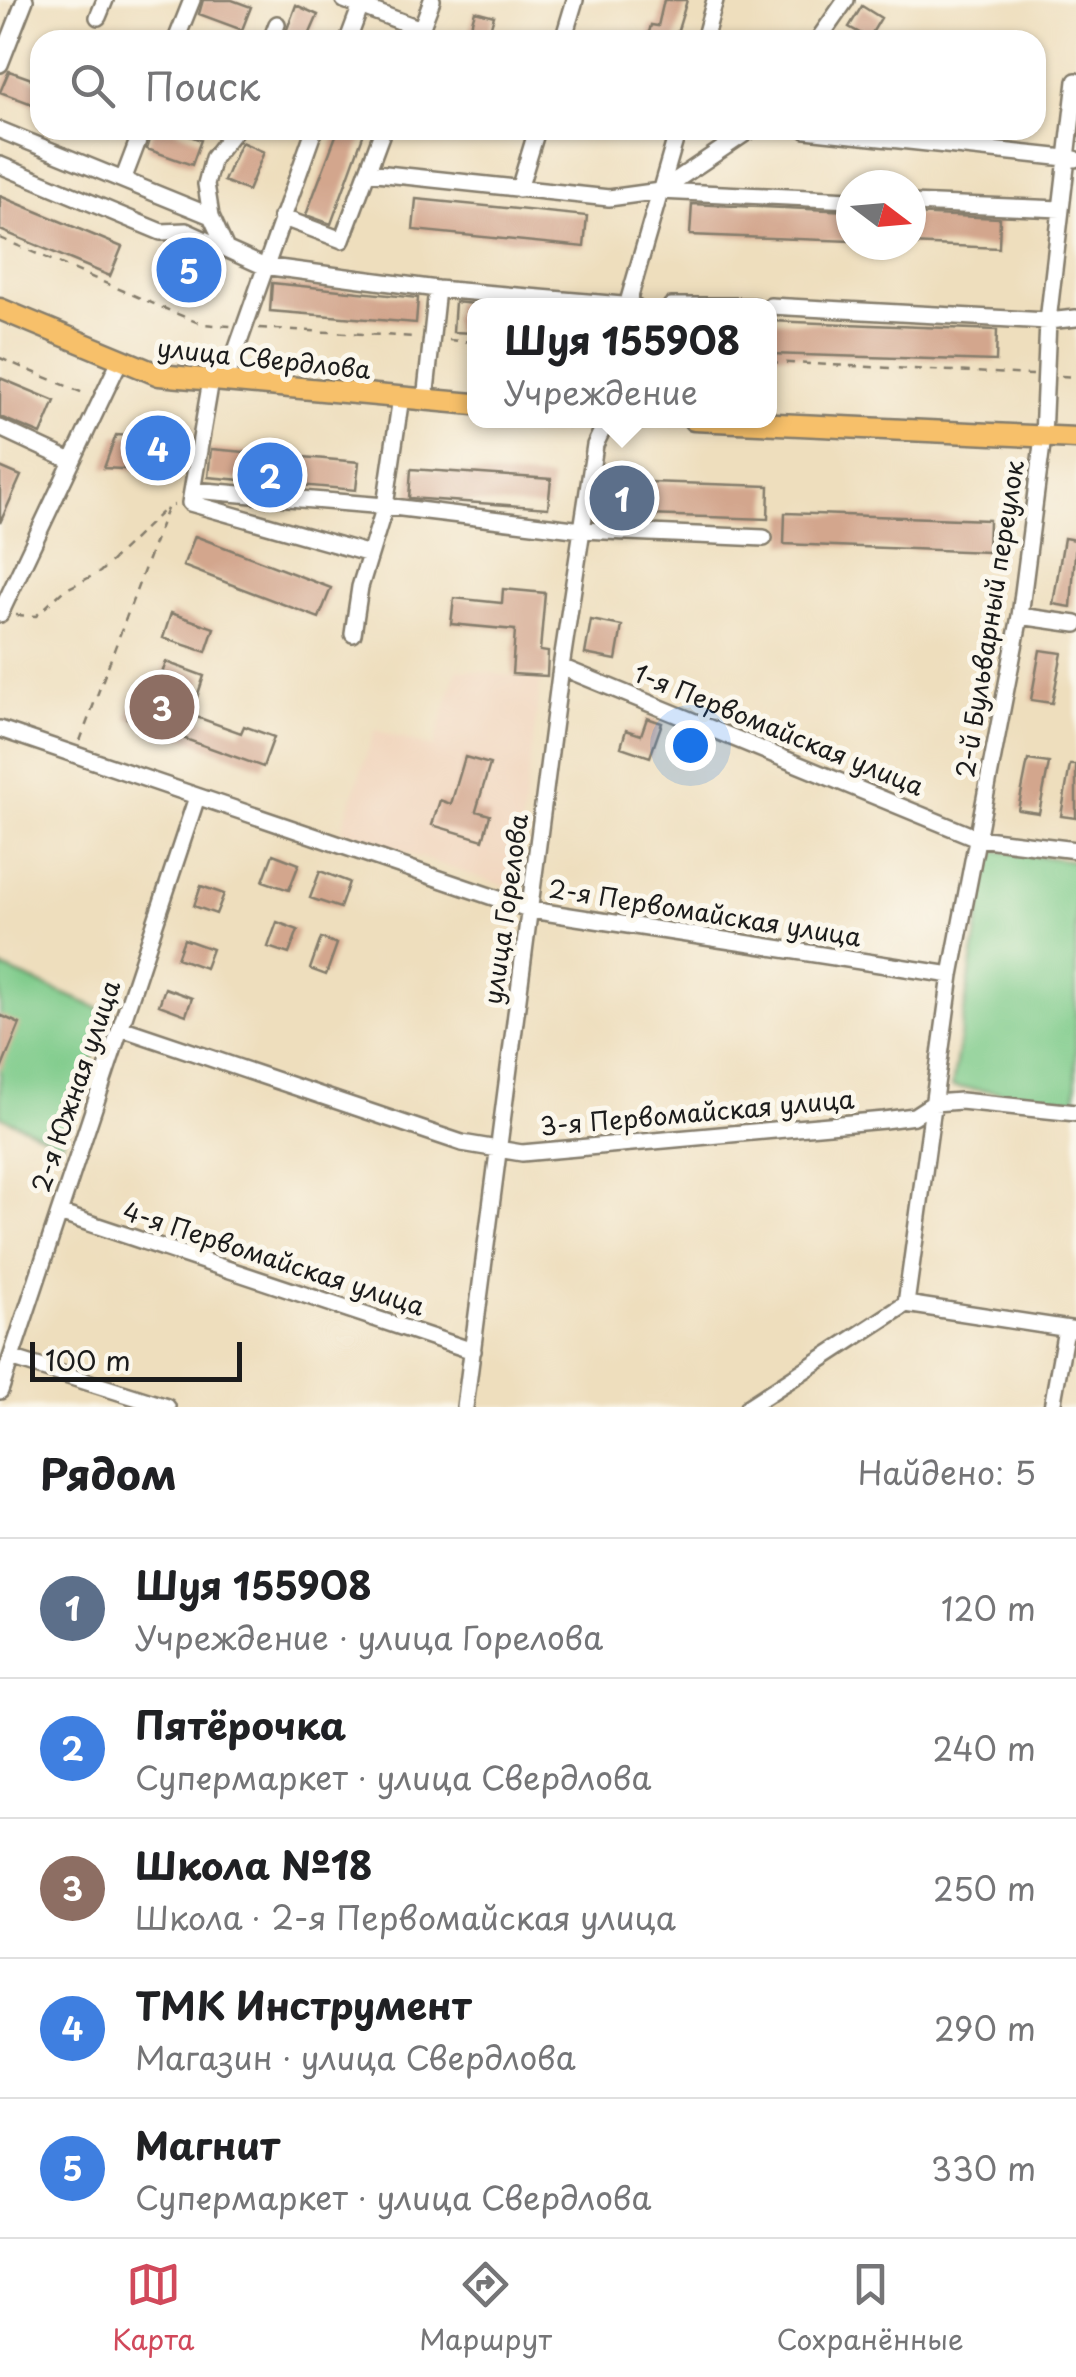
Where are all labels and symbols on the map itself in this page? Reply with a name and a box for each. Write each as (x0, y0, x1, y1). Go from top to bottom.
north arrow (836, 170, 926, 260)
pin: 5 (156, 232, 222, 308)
street label: улица Свердлова (155, 328, 373, 388)
pin: 4 (126, 410, 190, 486)
pin: 2 (238, 438, 302, 512)
street label: 2-й Бульварный переулок (945, 457, 1033, 781)
pin: 1 (590, 460, 654, 536)
street label: 1-я Первомайская улица (628, 653, 930, 805)
pin: 3 (130, 670, 194, 744)
your location (665, 720, 716, 771)
street label: улица Горелова (473, 811, 537, 1007)
street label: 2-я Первомайская улица (546, 869, 864, 956)
street label: 2-я Южная улица (21, 974, 129, 1197)
street label: 3-я Первомайская улица (538, 1079, 856, 1145)
street label: 4-я Первомайская улица (118, 1191, 430, 1325)
scale bar (30, 1337, 242, 1382)

